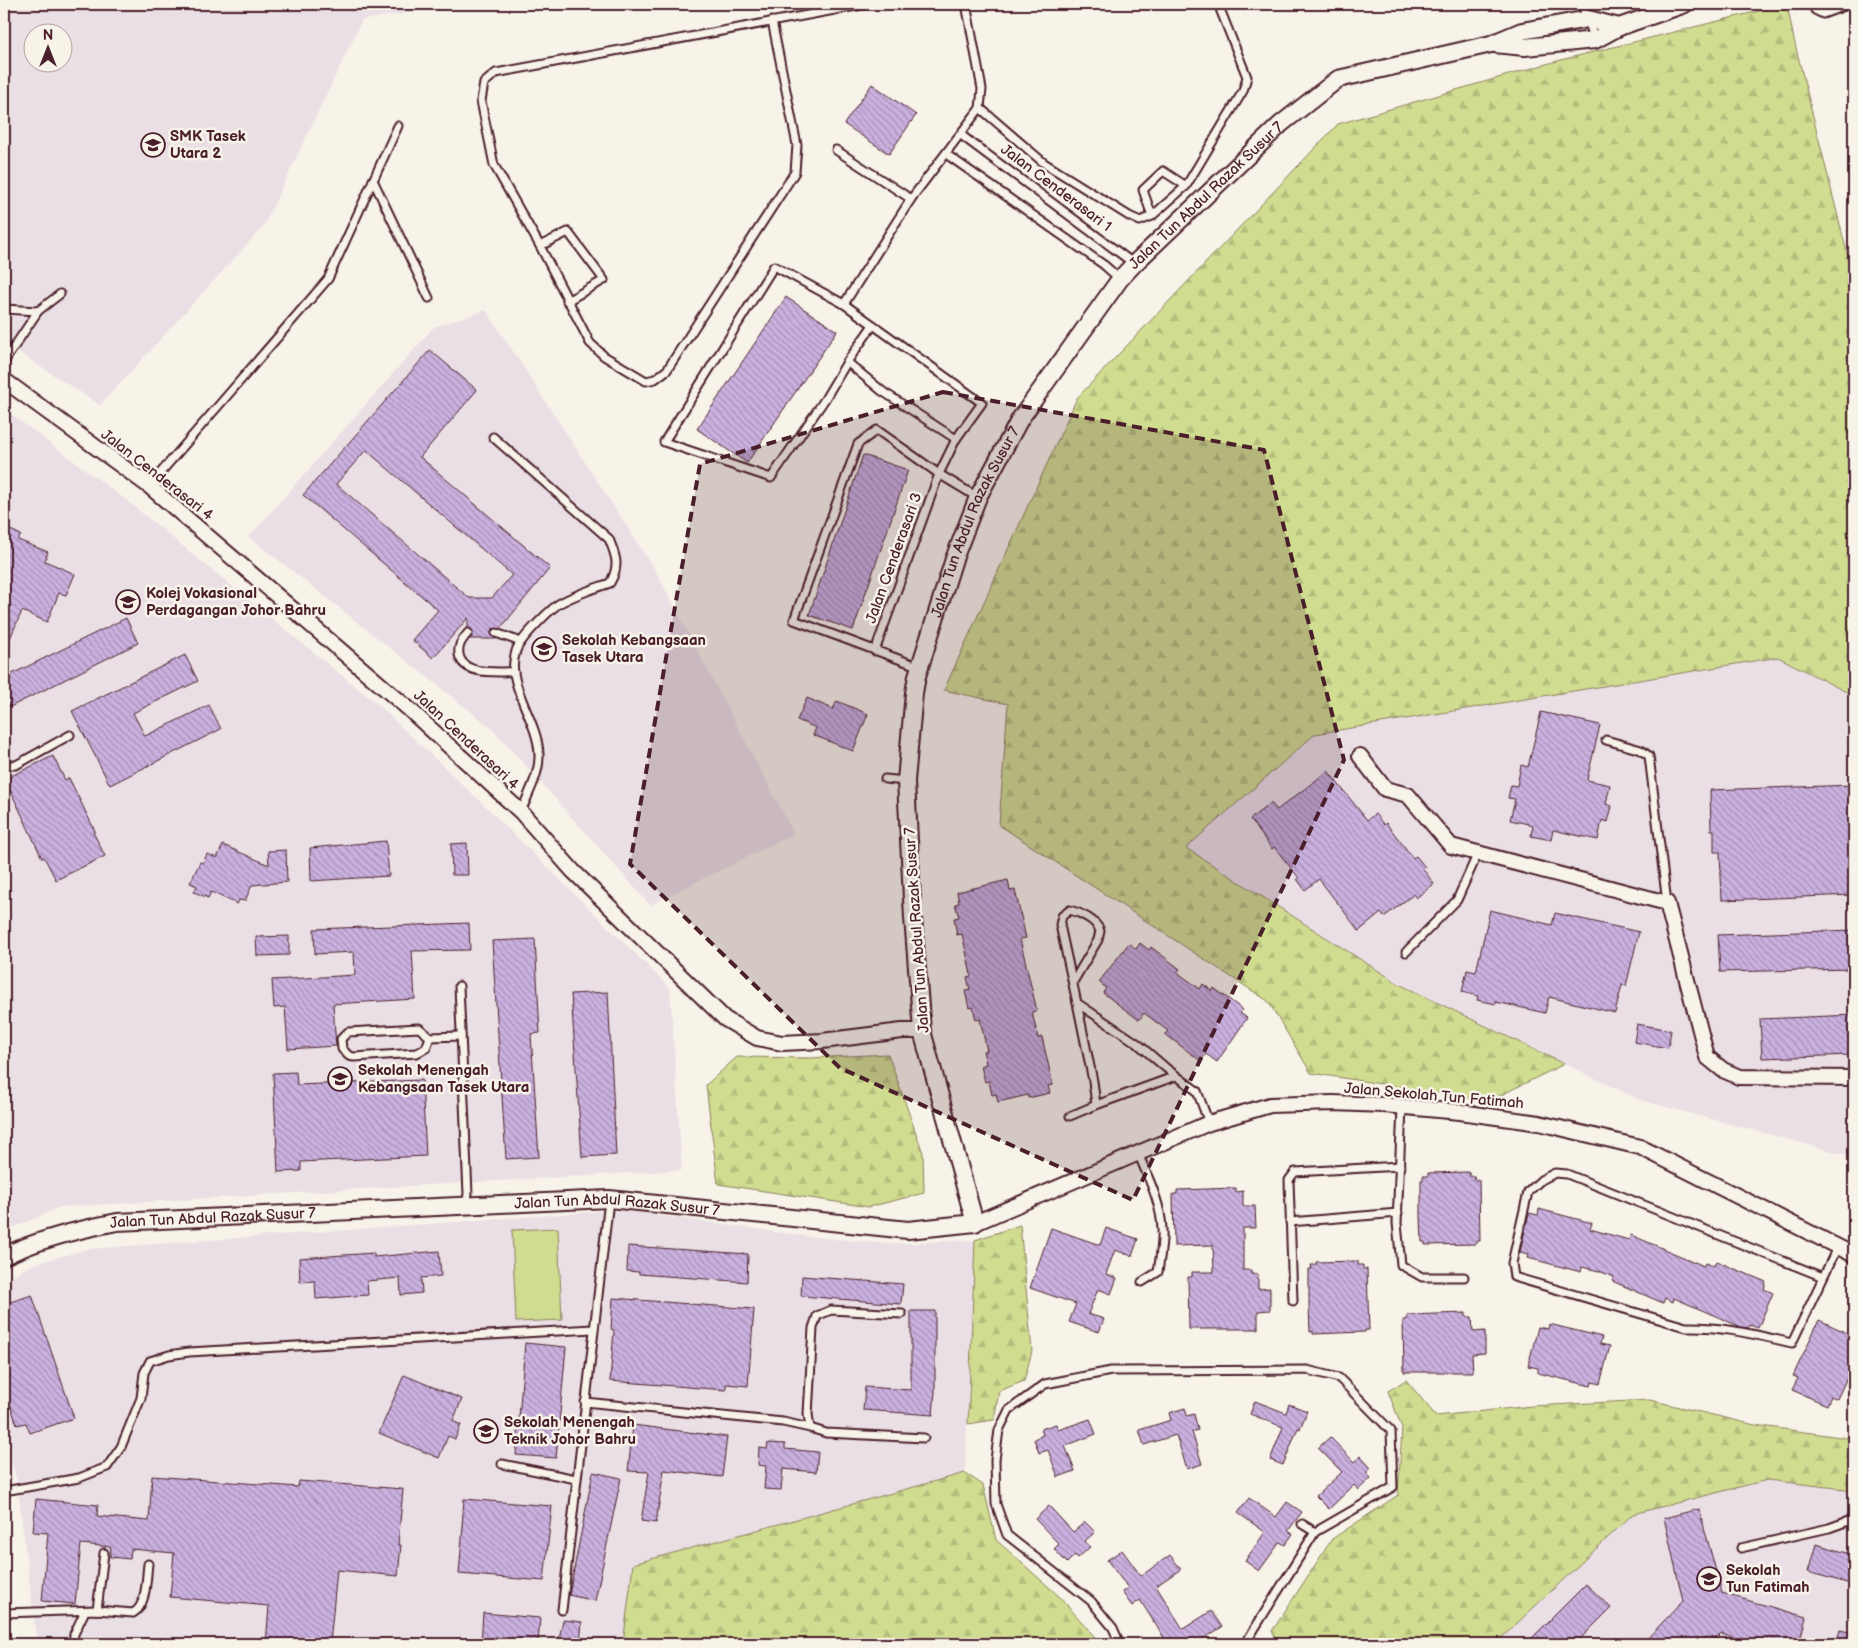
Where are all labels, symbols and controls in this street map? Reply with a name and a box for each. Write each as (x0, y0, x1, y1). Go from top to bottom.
north arrow (22, 22, 72, 72)
text: N (43, 27, 53, 44)
street label: Jalan Tun Abdul Razak Susur 7 (1125, 117, 1288, 273)
place label: SMK Tasek Utara 2 (170, 127, 246, 163)
school or university icon: SMK Tasek Utara 2 (140, 132, 166, 158)
street label: Jalan Cenderasari 1 (997, 140, 1115, 236)
street label: Jalan Tun Abdul Razak Susur 7 (927, 423, 1024, 620)
street label: Jalan Cenderasari 4 (97, 425, 217, 525)
street label: Jalan Cenderasari 3 (862, 490, 926, 626)
place label: Kolej Vokasional Perdagangan Johor Bahru (146, 584, 326, 620)
school or university icon: Kolej Vokasional Perdagangan Johor Bahru (115, 589, 141, 615)
place label: Sekolah Kebangsaan Tasek Utara (562, 631, 706, 667)
school or university icon: Sekolah Kebangsaan Tasek Utara (531, 636, 557, 662)
street label: Jalan Cenderasari 4 (409, 686, 523, 794)
street label: Jalan Tun Abdul Razak Susur 7 (900, 826, 934, 1033)
place label: Sekolah Menengah Kebangsaan Tasek Utara (358, 1061, 529, 1097)
school or university icon: Sekolah Menengah Kebangsaan Tasek Utara (327, 1066, 353, 1092)
street label: Jalan Sekolah Tun Fatimah (1343, 1079, 1525, 1113)
street label: Jalan Tun Abdul Razak Susur 7 (514, 1190, 721, 1220)
street label: Jalan Tun Abdul Razak Susur 7 (108, 1203, 317, 1233)
place label: Sekolah Menengah Teknik Johor Bahru (504, 1413, 636, 1449)
school or university icon: Sekolah Menengah Teknik Johor Bahru (473, 1418, 499, 1444)
place label: Sekolah Tun Fatimah (1726, 1561, 1809, 1597)
school or university icon: Sekolah Tun Fatimah (1696, 1566, 1722, 1592)

